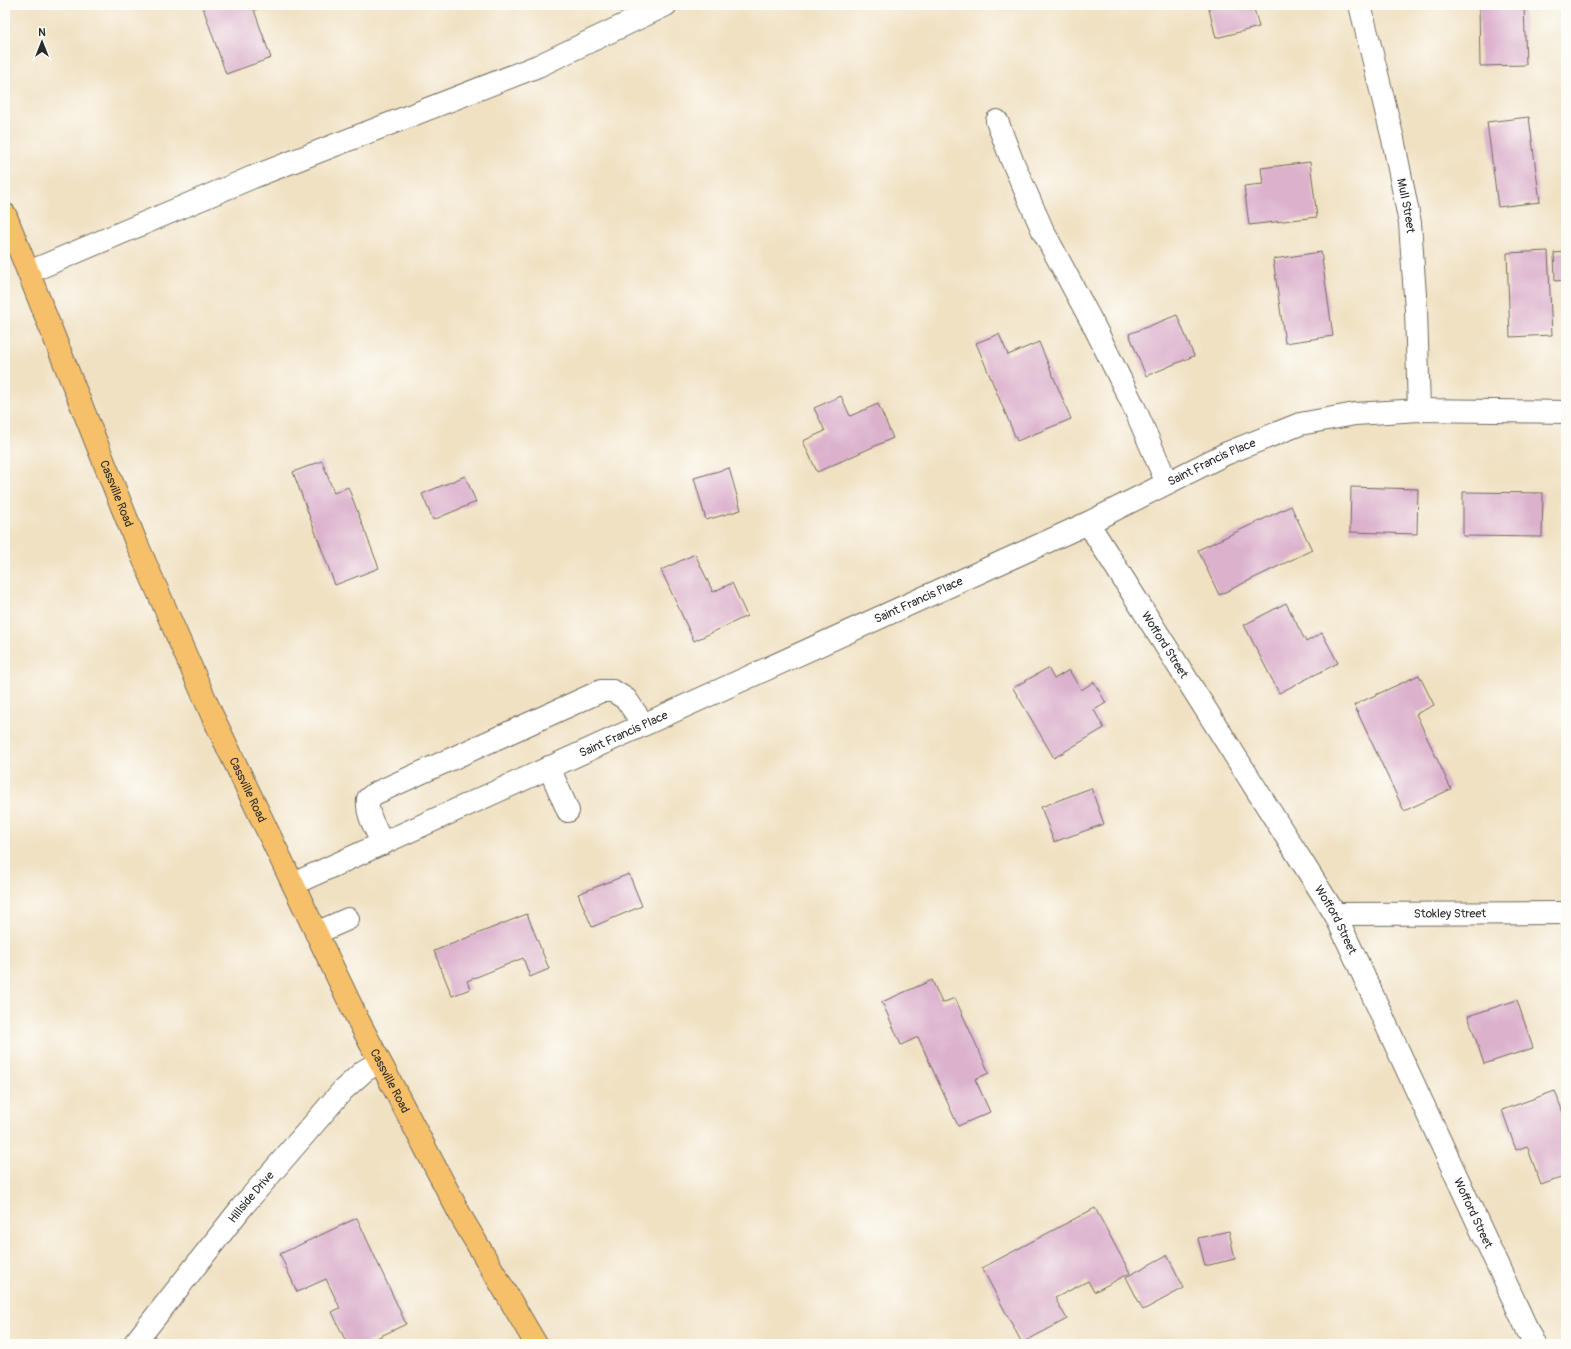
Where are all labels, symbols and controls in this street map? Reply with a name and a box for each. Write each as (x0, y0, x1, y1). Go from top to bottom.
north arrow (22, 22, 62, 62)
text: N (38, 26, 46, 39)
street label: Mull Street (1394, 177, 1418, 234)
street label: Saint Francis Place (1165, 435, 1258, 489)
street label: Cassville Road (97, 458, 137, 529)
street label: Saint Francis Place (872, 573, 965, 627)
street label: Wofford Street (1138, 609, 1192, 681)
street label: Saint Francis Place (577, 707, 670, 761)
street label: Cassville Road (226, 755, 270, 825)
street label: Wofford Street (1311, 882, 1360, 957)
street label: Stokley Street (1414, 906, 1486, 921)
street label: Cassville Road (367, 1046, 413, 1116)
street label: Hillside Drive (225, 1168, 277, 1226)
street label: Wofford Street (1451, 1175, 1496, 1251)

